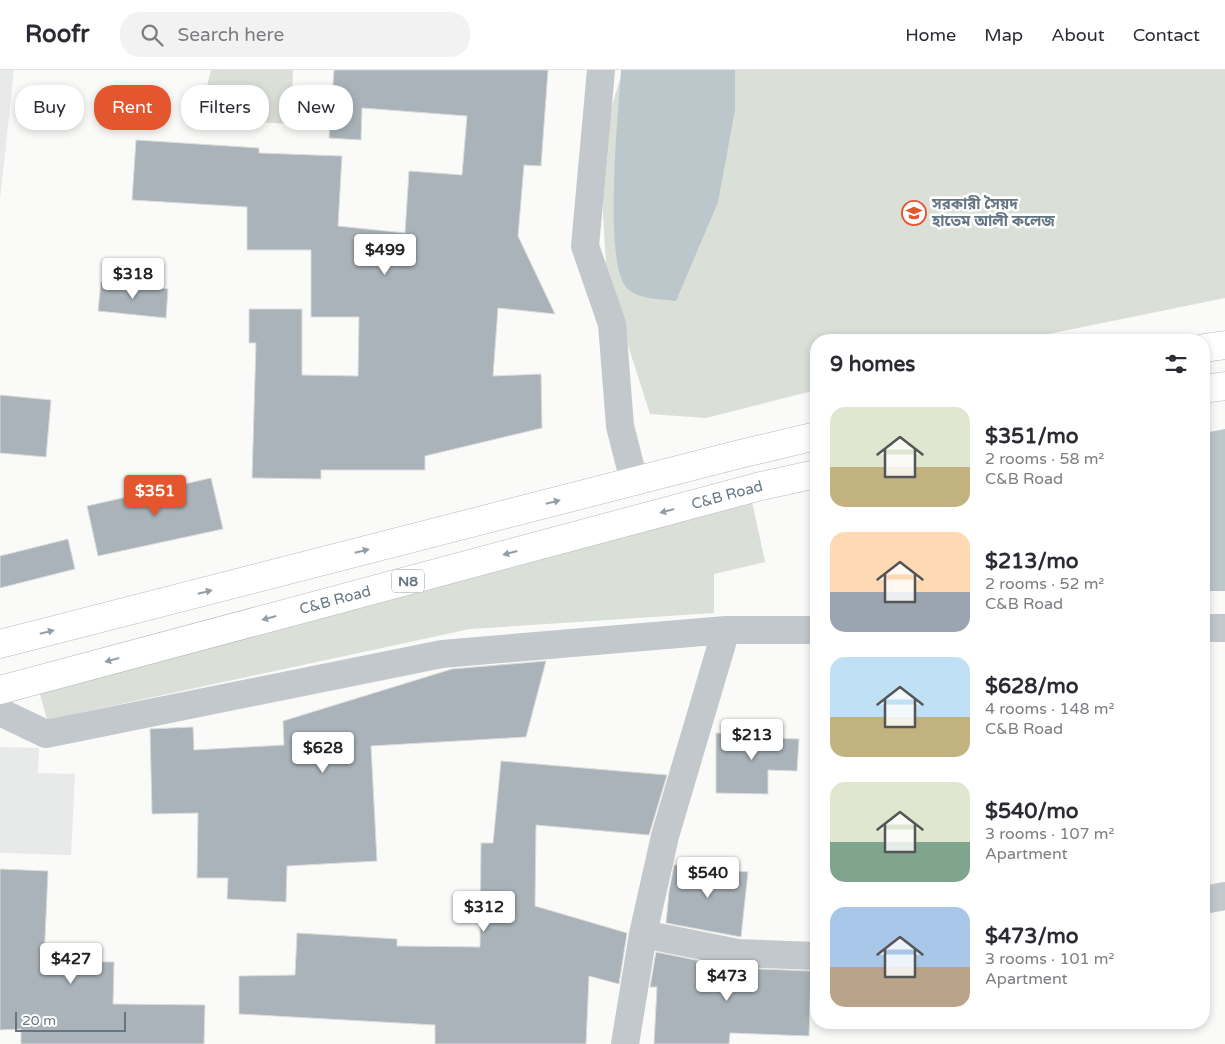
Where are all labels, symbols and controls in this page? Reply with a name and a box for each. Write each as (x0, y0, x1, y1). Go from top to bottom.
search box (120, 12, 470, 57)
text: Roofr (25, 20, 90, 49)
icon: search (138, 21, 166, 49)
text: Search here (178, 24, 284, 46)
text: Home (905, 24, 956, 46)
text: Map (984, 24, 1023, 46)
text: About (1051, 24, 1105, 46)
text: Contact (1133, 24, 1200, 46)
chip: Buy (15, 85, 84, 130)
chip: Rent (94, 85, 171, 130)
chip: Filters (181, 85, 269, 130)
chip: New (279, 85, 353, 130)
place label: সরকারী সৈয়দ হাতেম আলী কলেজ (931, 195, 1055, 230)
school or university icon: সরকারী সৈয়দ হাতেম আলী কলেজ (901, 200, 927, 226)
pin: $499 (355, 234, 415, 276)
text: $499 (365, 240, 405, 260)
pin: $318 (103, 258, 163, 300)
text: $318 (113, 264, 153, 284)
icon: filters (1162, 350, 1190, 378)
text: 9 homes (830, 352, 915, 377)
text: $351/mo (985, 424, 1079, 449)
icon: home (870, 427, 930, 487)
text: 2 rooms · 58 m² (985, 449, 1104, 469)
text: C&B Road (985, 469, 1063, 489)
pin: $351 (125, 474, 185, 517)
street label: C&B Road (689, 477, 765, 513)
text: $351 (135, 481, 175, 501)
one-way arrow (546, 498, 561, 506)
one-way arrow (660, 507, 675, 515)
one-way arrow (354, 547, 369, 555)
one-way arrow (503, 549, 518, 557)
text: $213/mo (985, 549, 1079, 574)
icon: home (870, 552, 930, 612)
road number: N8 (392, 570, 424, 592)
text: 2 rooms · 52 m² (985, 574, 1104, 594)
street label: C&B Road (297, 582, 373, 618)
one-way arrow (197, 587, 212, 595)
text: C&B Road (985, 594, 1063, 614)
one-way arrow (261, 614, 276, 622)
one-way arrow (40, 628, 55, 636)
one-way arrow (104, 656, 119, 664)
text: $628/mo (985, 674, 1079, 699)
icon: home (870, 677, 930, 737)
text: 4 rooms · 148 m² (985, 699, 1114, 719)
pin: $213 (722, 718, 782, 761)
text: C&B Road (985, 719, 1063, 739)
text: $213 (732, 725, 772, 745)
pin: $628 (293, 732, 353, 774)
text: $628 (303, 738, 343, 758)
text: $540/mo (985, 799, 1079, 824)
icon: home (870, 802, 930, 862)
text: 3 rooms · 107 m² (985, 824, 1114, 844)
text: Apartment (985, 844, 1068, 864)
pin: $540 (678, 856, 738, 899)
text: $540 (688, 863, 728, 883)
pin: $312 (454, 890, 514, 933)
text: $312 (464, 897, 504, 917)
text: $473/mo (985, 924, 1079, 949)
icon: home (870, 927, 930, 987)
pin: $427 (41, 942, 101, 985)
text: $427 (51, 949, 91, 969)
text: 3 rooms · 101 m² (985, 949, 1114, 969)
pin: $473 (697, 960, 757, 1002)
text: $473 (707, 966, 747, 986)
text: Apartment (985, 969, 1068, 989)
scale bar (15, 1009, 126, 1032)
text: 20 m (22, 1012, 56, 1029)

